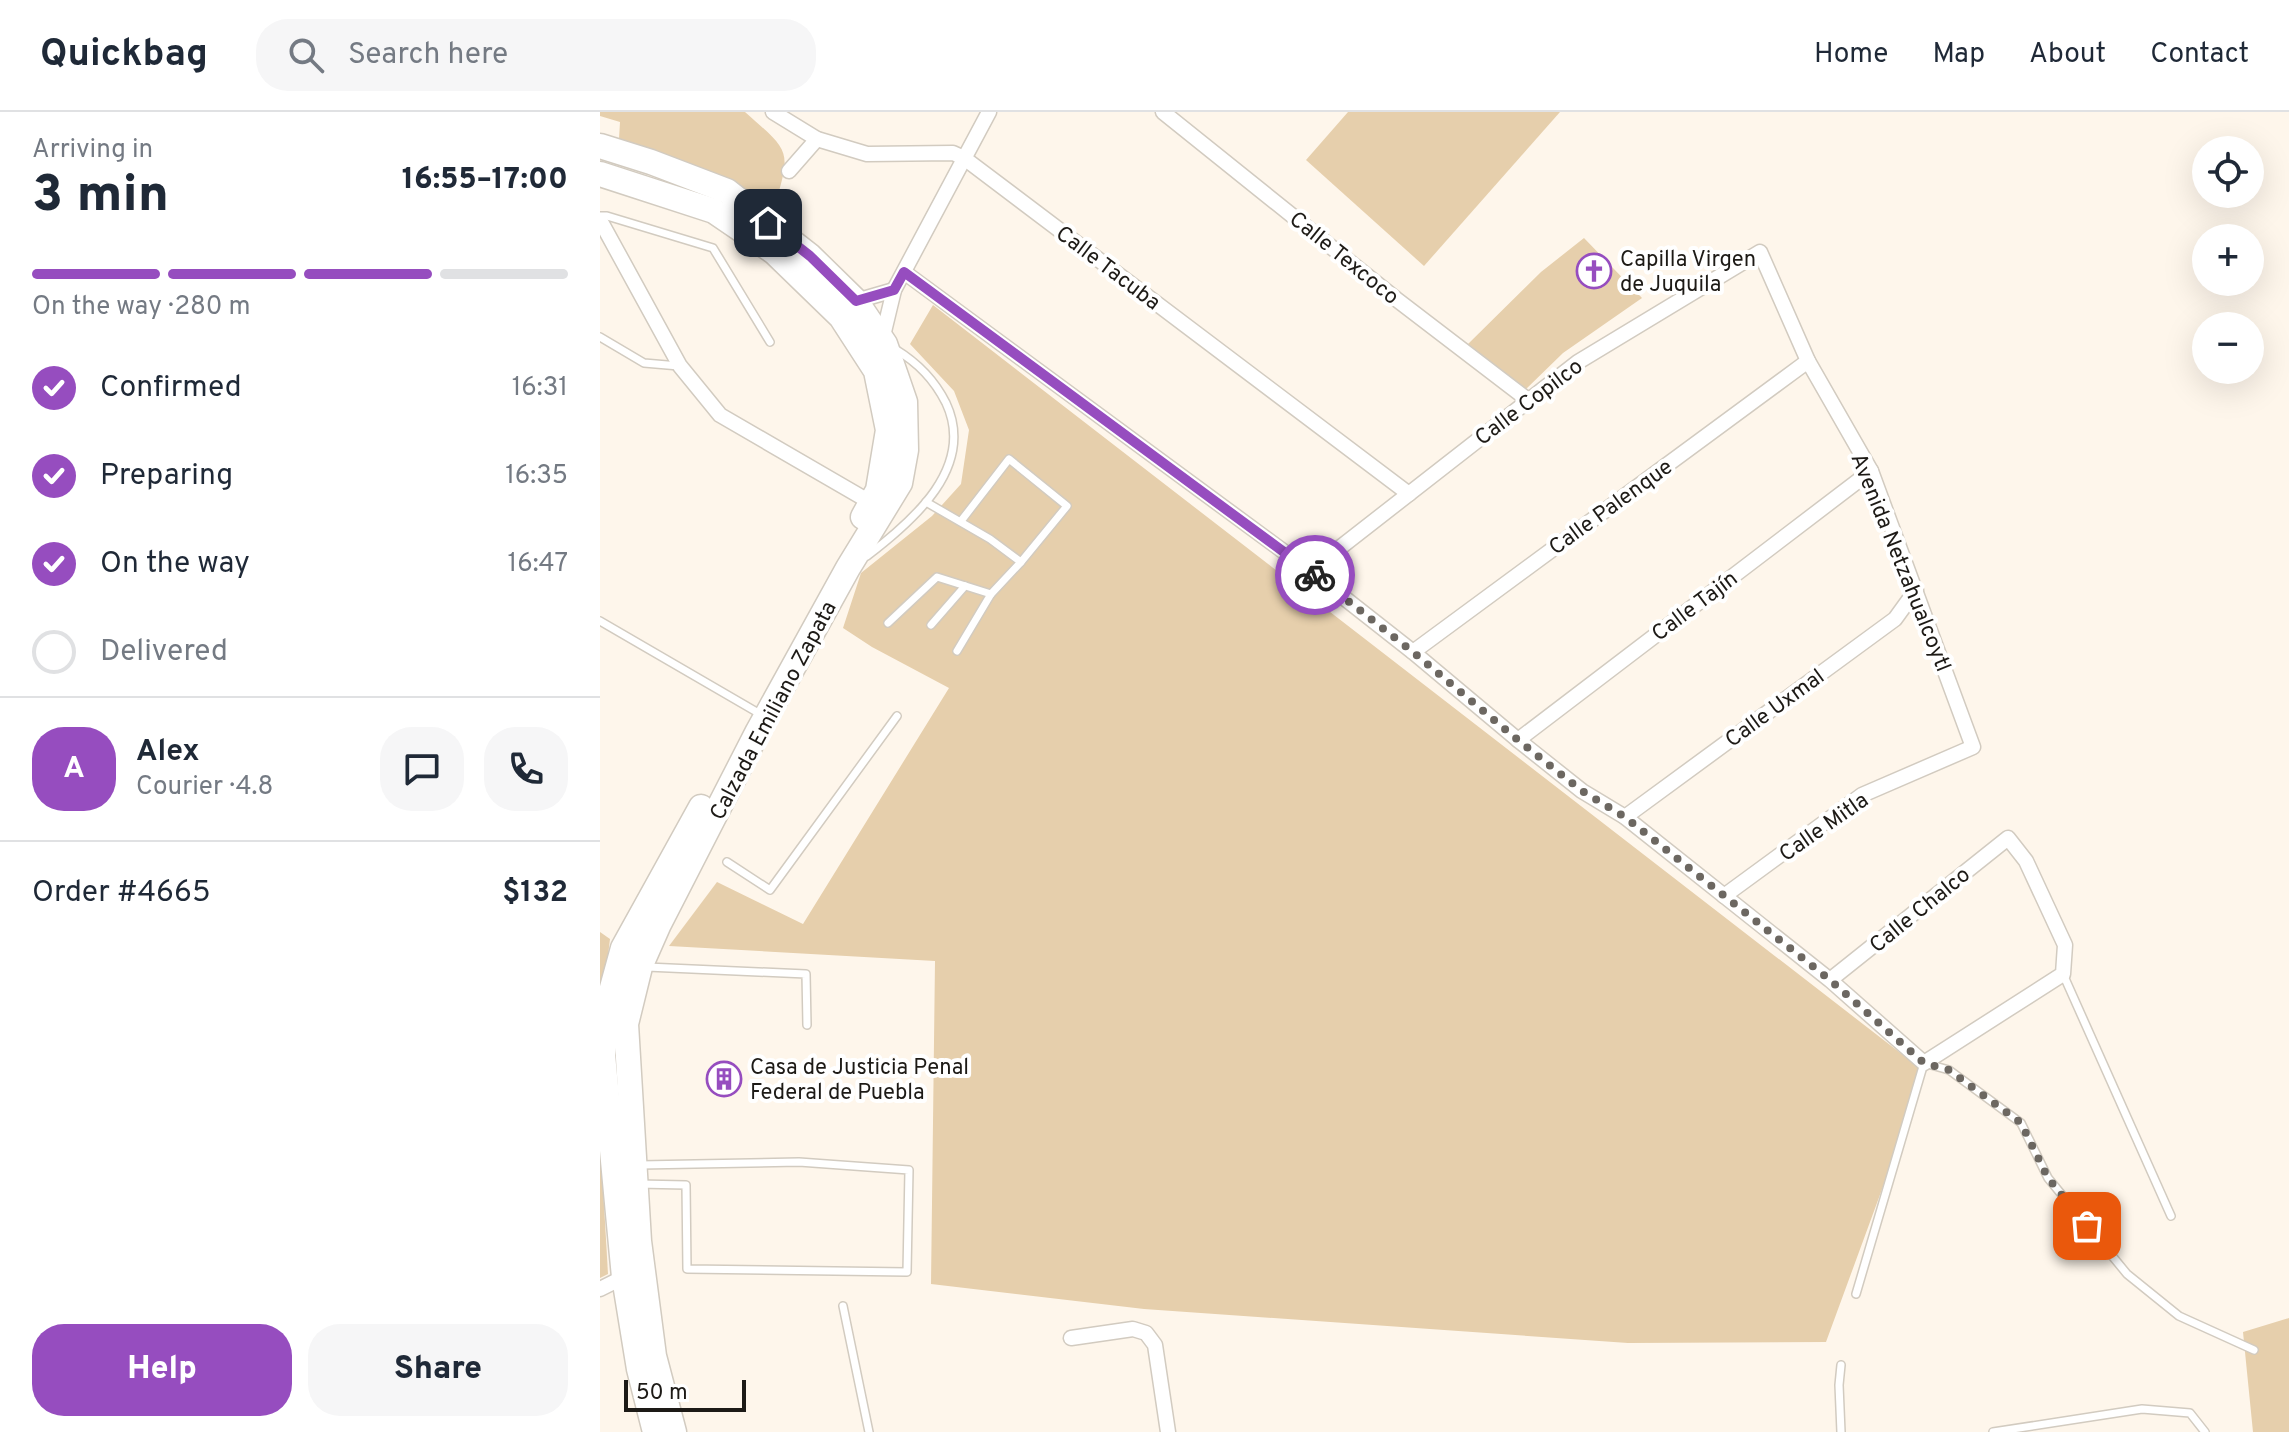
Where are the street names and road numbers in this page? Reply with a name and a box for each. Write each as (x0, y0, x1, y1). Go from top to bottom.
street label: Calle Texcoco (1283, 206, 1404, 311)
street label: Calle Tacuba (1050, 221, 1165, 317)
street label: Calle Copilco (1470, 354, 1589, 452)
street label: Avenida Netzahualcoytl (1843, 450, 1956, 676)
street label: Calle Palenque (1544, 454, 1679, 562)
street label: Calle Tajín (1647, 566, 1744, 648)
street label: Calzada Emiliano Zapata (705, 597, 843, 825)
street label: Calle Uxmal (1720, 664, 1830, 754)
street label: Calle Mitla (1775, 787, 1874, 869)
street label: Calle Chalco (1865, 862, 1976, 960)

